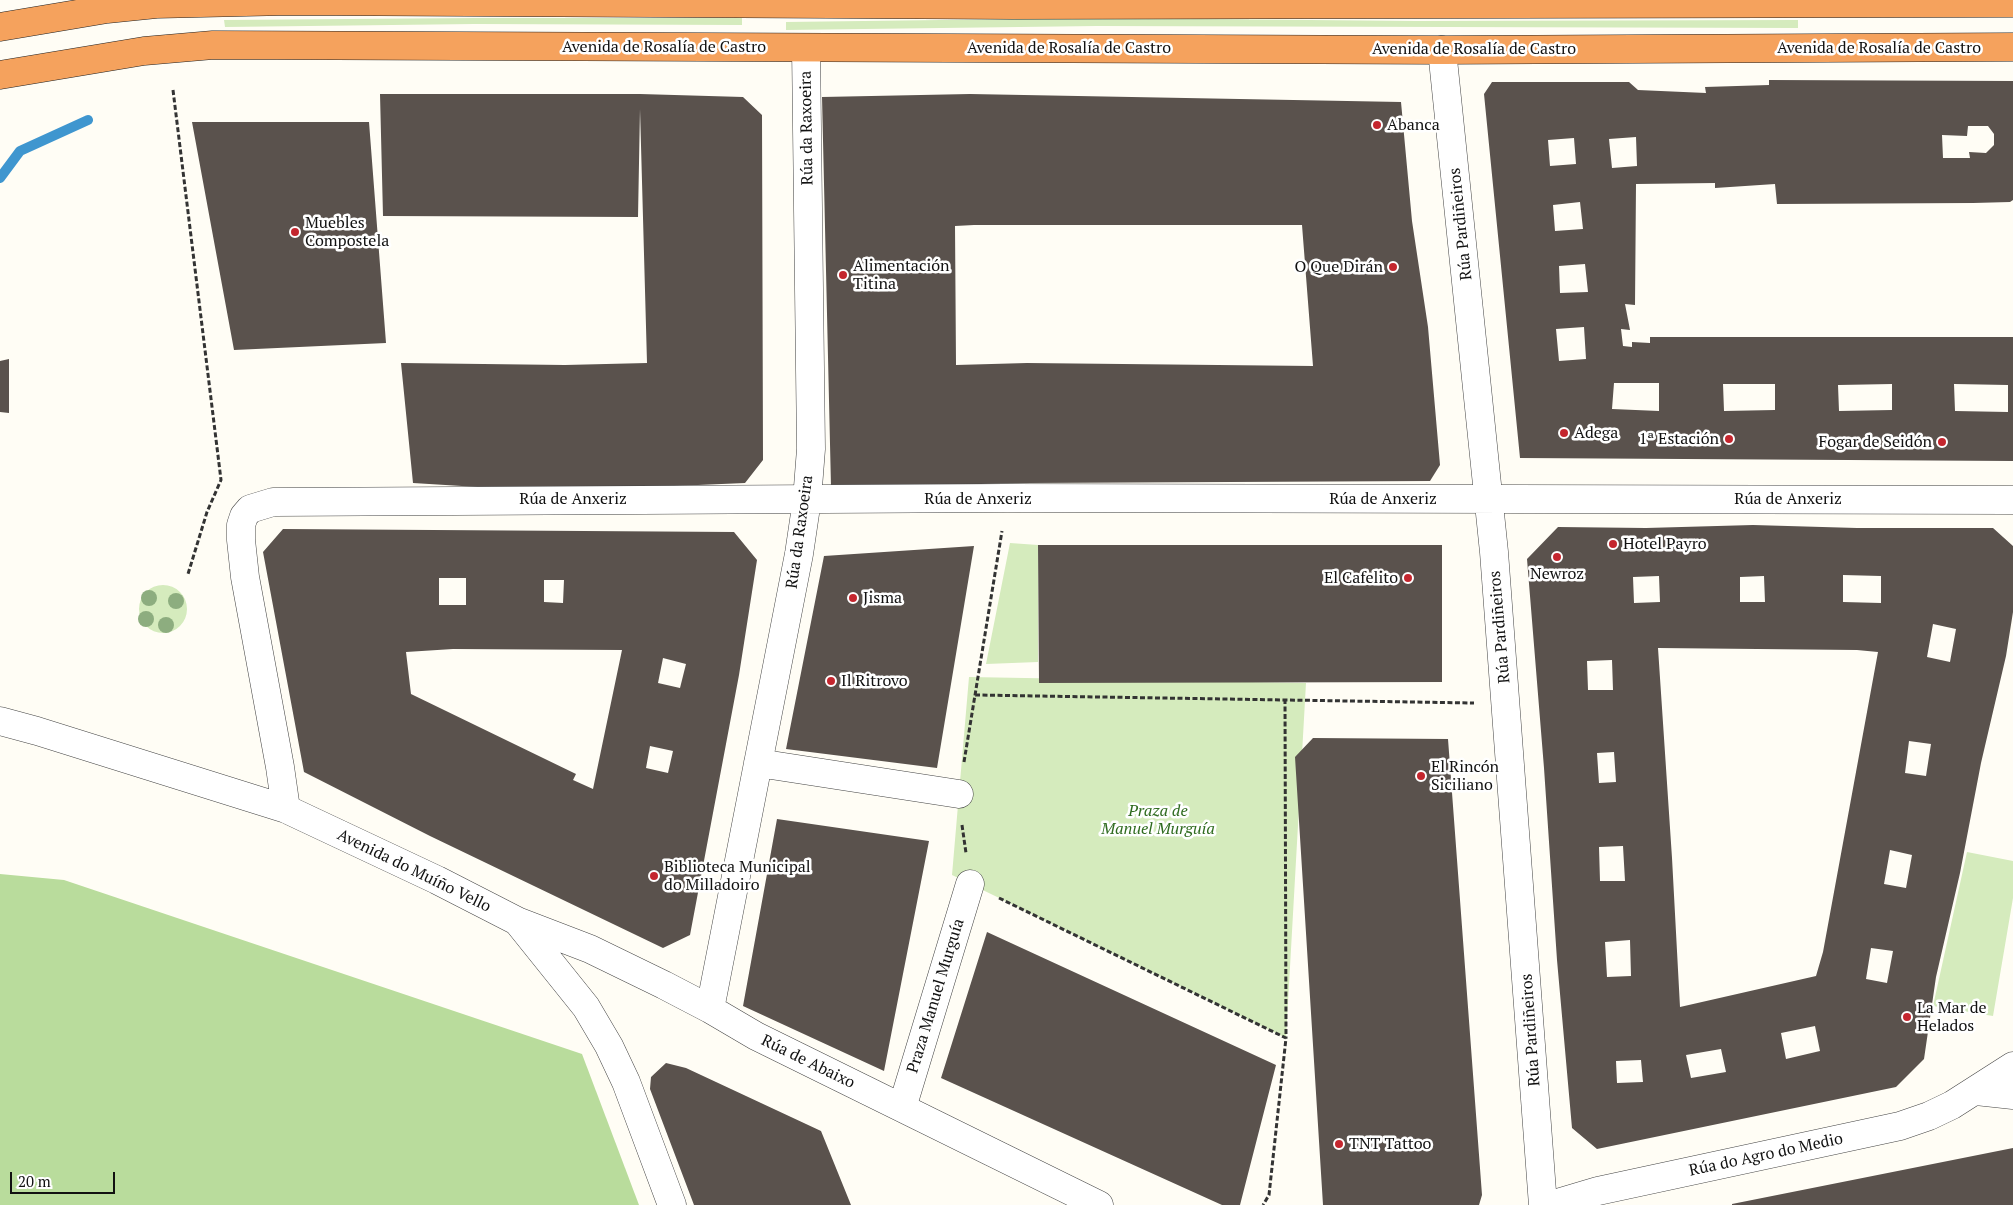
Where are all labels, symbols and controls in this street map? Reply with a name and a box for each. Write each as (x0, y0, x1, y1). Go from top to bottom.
street label: Avenida de Rosalía de Castro (562, 37, 766, 57)
street label: Avenida de Rosalía de Castro (967, 38, 1171, 58)
street label: Avenida de Rosalía de Castro (1777, 38, 1981, 58)
street label: Avenida de Rosalía de Castro (1372, 39, 1576, 59)
street label: Rúa da Raxoeira (796, 71, 818, 185)
place label: Abanca (1387, 115, 1440, 135)
marker: Abanca (1371, 119, 1383, 131)
street label: Rúa Pardiñeiros (1446, 167, 1476, 281)
place label: Muebles Compostela (305, 213, 389, 251)
marker: Muebles Compostela (289, 226, 301, 238)
place label: Alimentación Titina (853, 256, 950, 294)
place label: O Que Dirán (1294, 257, 1383, 277)
marker: O Que Dirán (1387, 261, 1399, 273)
marker: Alimentación Titina (837, 269, 849, 281)
place label: Adega (1574, 423, 1618, 443)
marker: Adega (1558, 427, 1570, 439)
place label: 1ª Estación (1639, 429, 1719, 449)
place label: Fogar de Seidón (1818, 432, 1932, 452)
marker: 1ª Estación (1723, 433, 1735, 445)
marker: Fogar de Seidón (1936, 436, 1948, 448)
street label: Rúa da Raxoeira (783, 474, 817, 590)
street label: Rúa de Anxeriz (519, 489, 627, 509)
street label: Rúa de Anxeriz (924, 489, 1032, 509)
street label: Rúa de Anxeriz (1329, 489, 1437, 509)
street label: Rúa de Anxeriz (1734, 489, 1842, 509)
place label: Hotel Payro (1623, 534, 1707, 554)
marker: Hotel Payro (1607, 538, 1619, 550)
marker: Newroz (1551, 551, 1563, 563)
place label: Newroz (1530, 564, 1584, 584)
place label: El Cafelito (1324, 568, 1398, 588)
street label: Rúa Pardiñeiros (1486, 570, 1514, 684)
marker: El Cafelito (1402, 572, 1414, 584)
place label: Jisma (863, 588, 902, 608)
marker: Jisma (847, 592, 859, 604)
place label: Il Ritrovo (841, 671, 908, 691)
marker: Il Ritrovo (825, 675, 837, 687)
place label: El Rincón Siciliano (1431, 757, 1499, 795)
marker: El Rincón Siciliano (1415, 770, 1427, 782)
park label: Praza de Manuel Murguía (1101, 801, 1215, 839)
street label: Avenida do Muíño Vello (334, 825, 494, 917)
place label: Biblioteca Municipal do Milladoiro (664, 857, 811, 895)
marker: Biblioteca Municipal do Milladoiro (648, 870, 660, 882)
street label: Praza Manuel Murguía (903, 916, 969, 1076)
street label: Rúa Pardiñeiros (1517, 973, 1545, 1087)
place label: La Mar de Helados (1917, 998, 1987, 1036)
marker: La Mar de Helados (1901, 1011, 1913, 1023)
street label: Rúa de Abaixo (758, 1031, 858, 1093)
street label: Rúa do Agro do Medio (1687, 1129, 1845, 1181)
place label: TNT Tattoo (1349, 1134, 1431, 1154)
marker: TNT Tattoo (1333, 1138, 1345, 1150)
scale bar (12, 1162, 118, 1194)
text: 20 m (18, 1171, 51, 1191)

